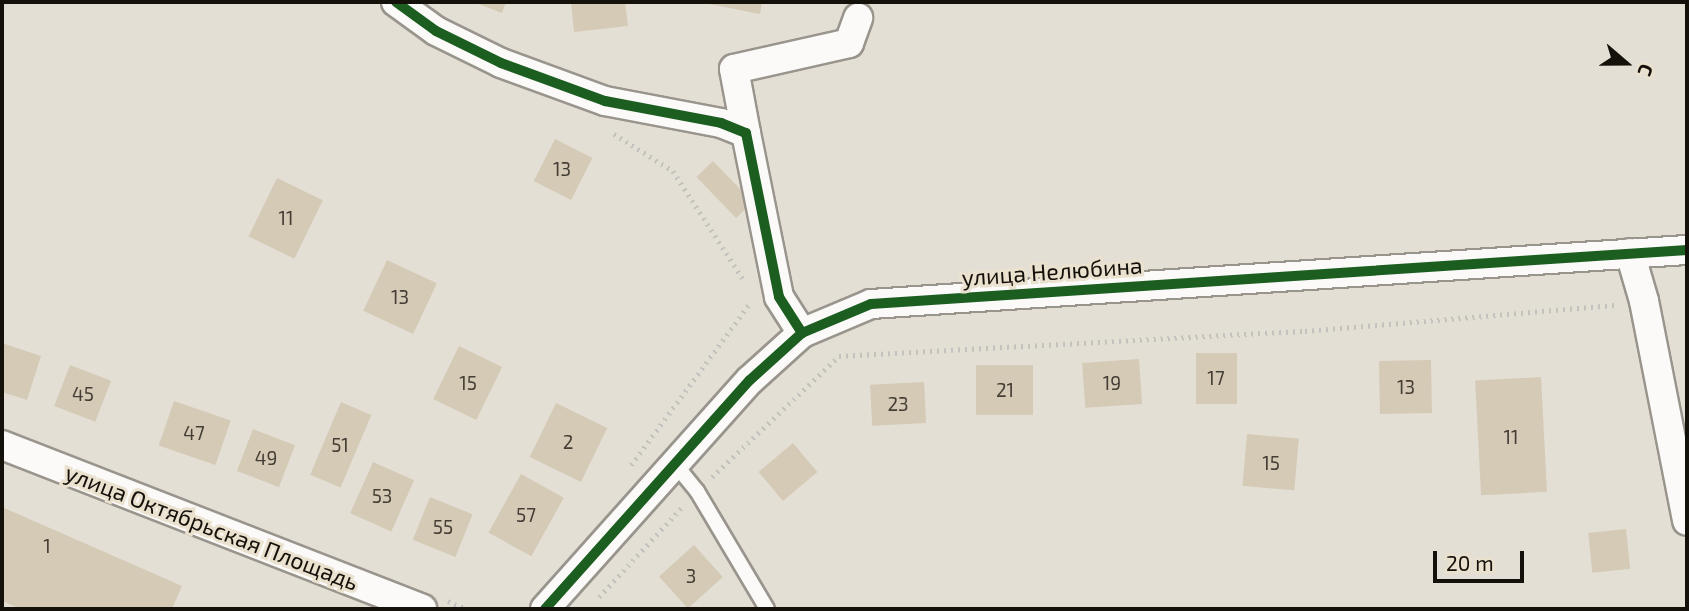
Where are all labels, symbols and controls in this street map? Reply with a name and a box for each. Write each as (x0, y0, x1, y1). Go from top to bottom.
north arrow (1591, 28, 1661, 98)
text: С (1633, 61, 1659, 80)
house number: 13 (553, 158, 571, 180)
house number: 11 (278, 207, 294, 229)
street label: улица Нелюбина (961, 251, 1143, 291)
house number: 13 (391, 286, 409, 308)
house number: 17 (1207, 367, 1225, 389)
house number: 15 (459, 372, 477, 394)
house number: 19 (1103, 372, 1121, 394)
house number: 13 (1397, 376, 1415, 398)
house number: 21 (996, 379, 1014, 401)
house number: 45 (72, 383, 94, 405)
house number: 23 (887, 393, 909, 415)
house number: 47 (183, 422, 205, 444)
house number: 11 (1503, 426, 1519, 448)
house number: 2 (563, 431, 573, 453)
house number: 51 (331, 434, 349, 456)
house number: 49 (255, 447, 277, 469)
house number: 15 (1262, 452, 1280, 474)
street label: улица Октябрьская Площадь (61, 458, 363, 596)
house number: 53 (372, 485, 392, 507)
house number: 57 (516, 504, 536, 526)
house number: 55 (433, 516, 453, 538)
house number: 1 (43, 535, 51, 557)
scale bar (1437, 538, 1528, 582)
text: 20 m (1446, 550, 1494, 575)
house number: 3 (686, 565, 696, 587)

